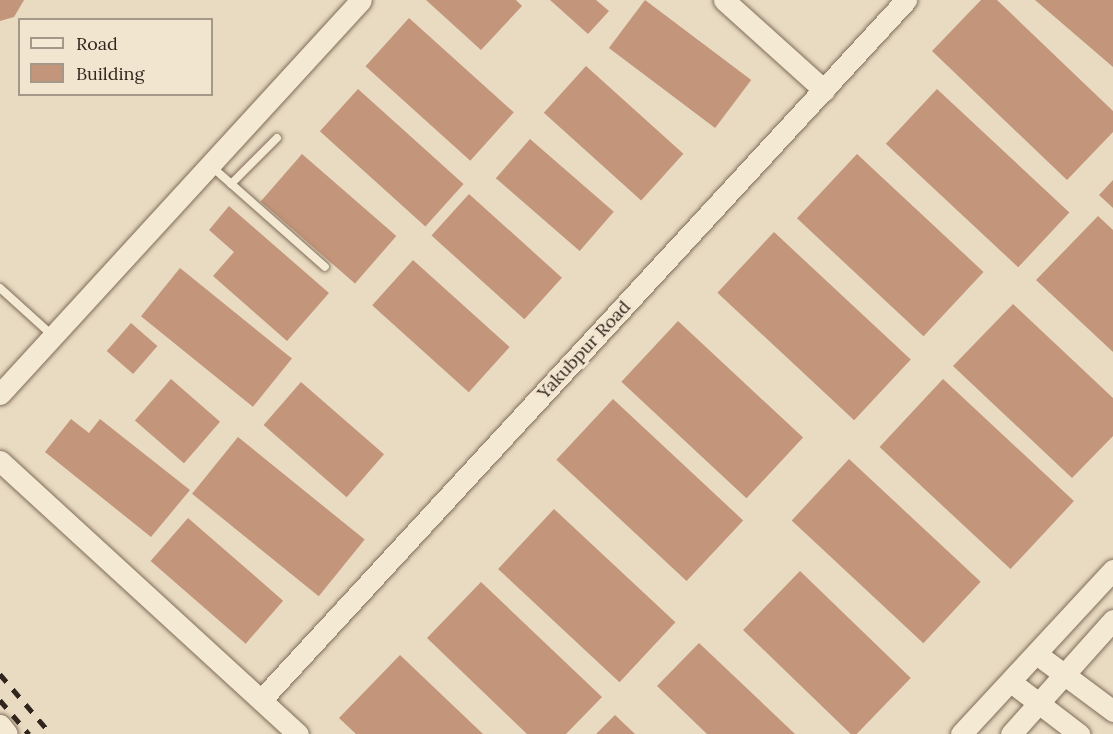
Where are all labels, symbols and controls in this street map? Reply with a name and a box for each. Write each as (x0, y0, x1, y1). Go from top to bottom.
legend (18, 18, 213, 96)
text: Road (76, 32, 118, 55)
text: Building (76, 62, 144, 85)
street label: Yakubpur Road (533, 296, 635, 404)

